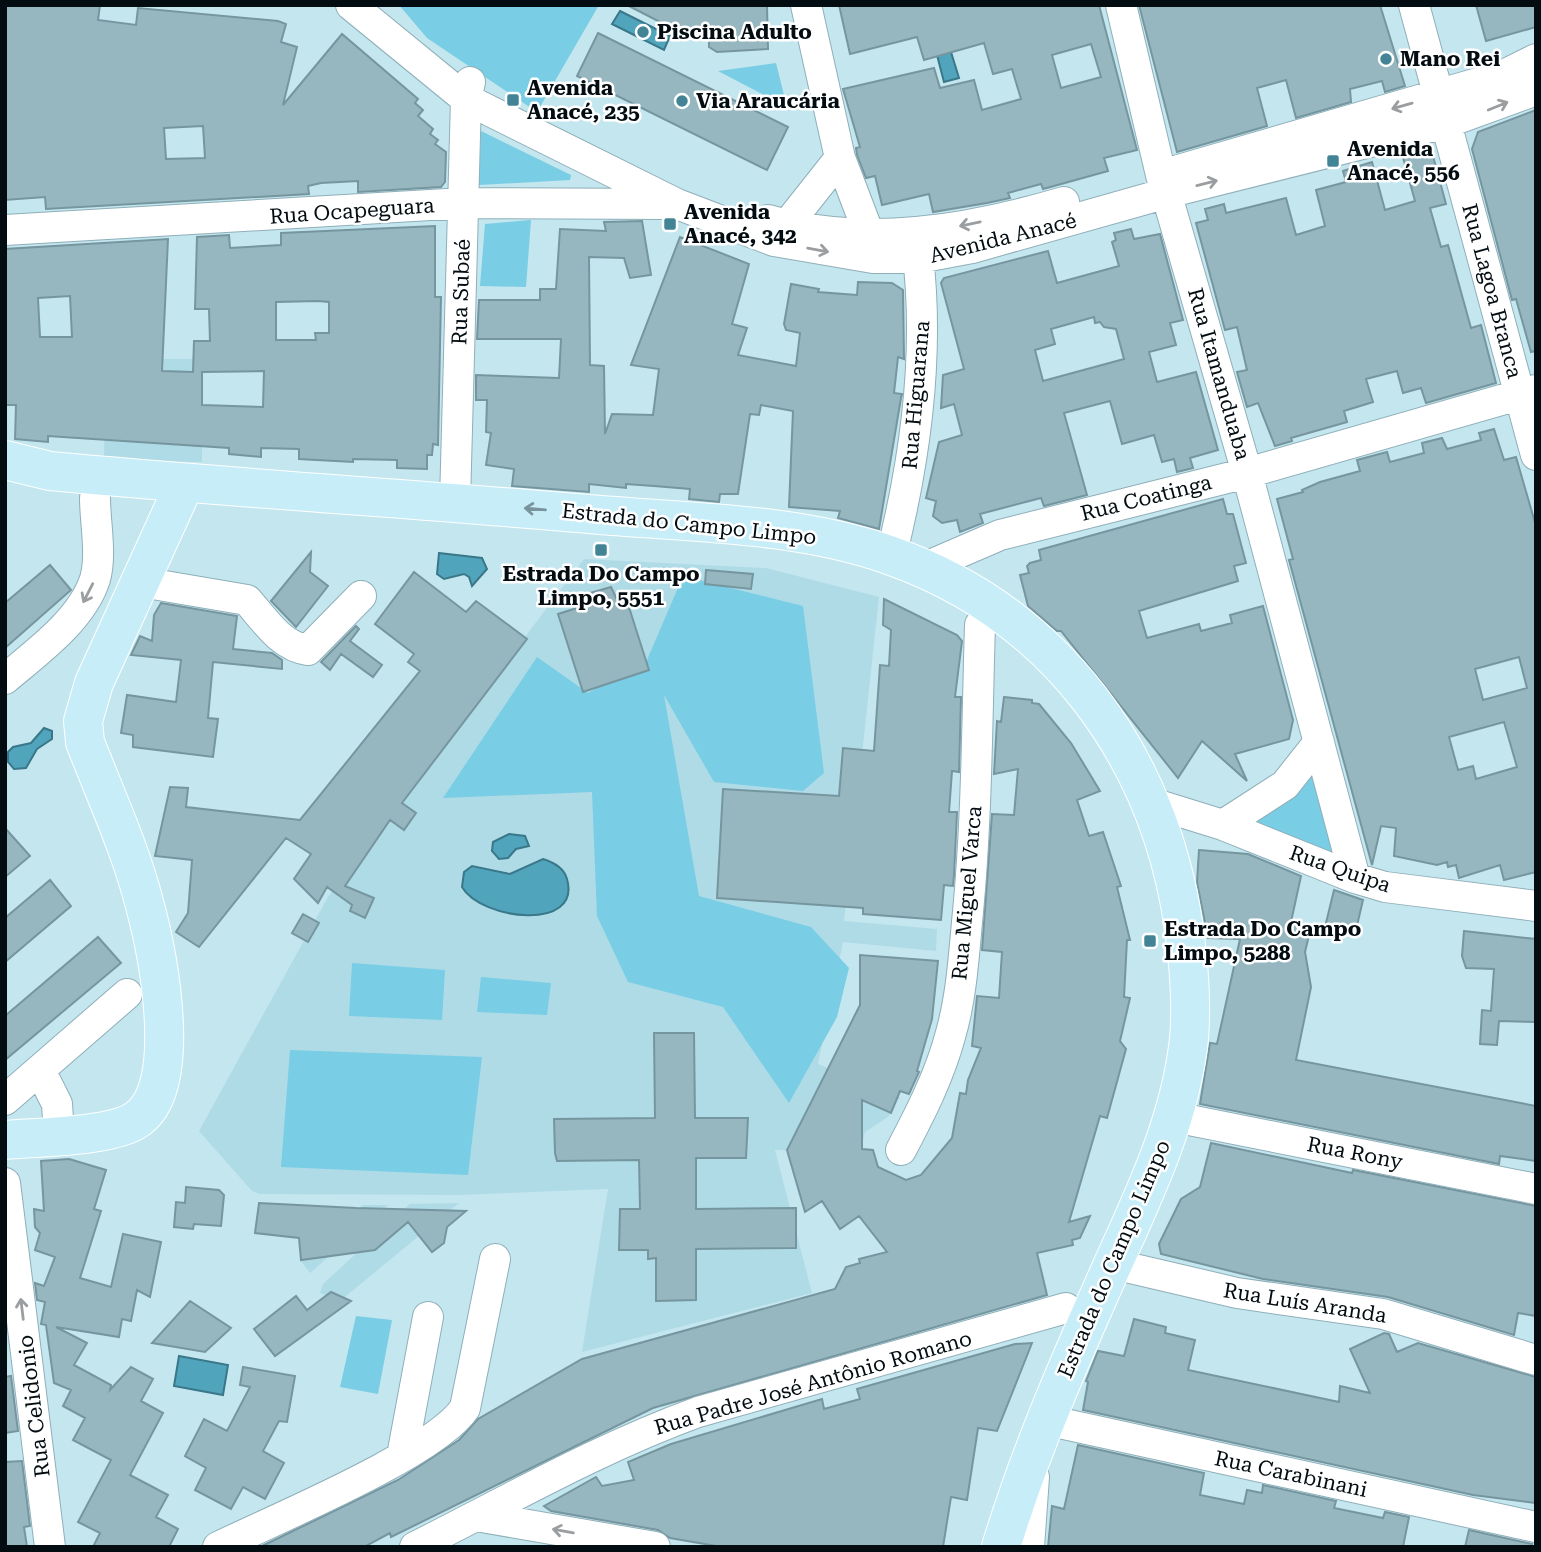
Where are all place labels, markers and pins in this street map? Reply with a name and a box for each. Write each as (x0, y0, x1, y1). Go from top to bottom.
place label: Piscina Adulto (657, 20, 812, 44)
marker: Piscina Adulto (635, 24, 651, 40)
place label: Mano Rei (1400, 47, 1500, 71)
marker: Mano Rei (1378, 51, 1394, 67)
place label: Avenida Anacé, 235 (527, 76, 640, 124)
place label: Via Araucária (696, 89, 840, 113)
marker: Avenida Anacé, 235 (505, 92, 521, 108)
marker: Via Araucária (674, 93, 690, 109)
place label: Avenida Anacé, 556 (1347, 137, 1460, 185)
marker: Avenida Anacé, 556 (1325, 153, 1341, 169)
place label: Avenida Anacé, 342 (684, 200, 797, 248)
marker: Avenida Anacé, 342 (662, 216, 678, 232)
marker: Estrada Do Campo Limpo, 5551 (593, 542, 609, 558)
place label: Estrada Do Campo Limpo, 5551 (502, 562, 700, 610)
place label: Estrada Do Campo Limpo, 5288 (1164, 917, 1361, 965)
marker: Estrada Do Campo Limpo, 5288 (1142, 933, 1158, 949)

